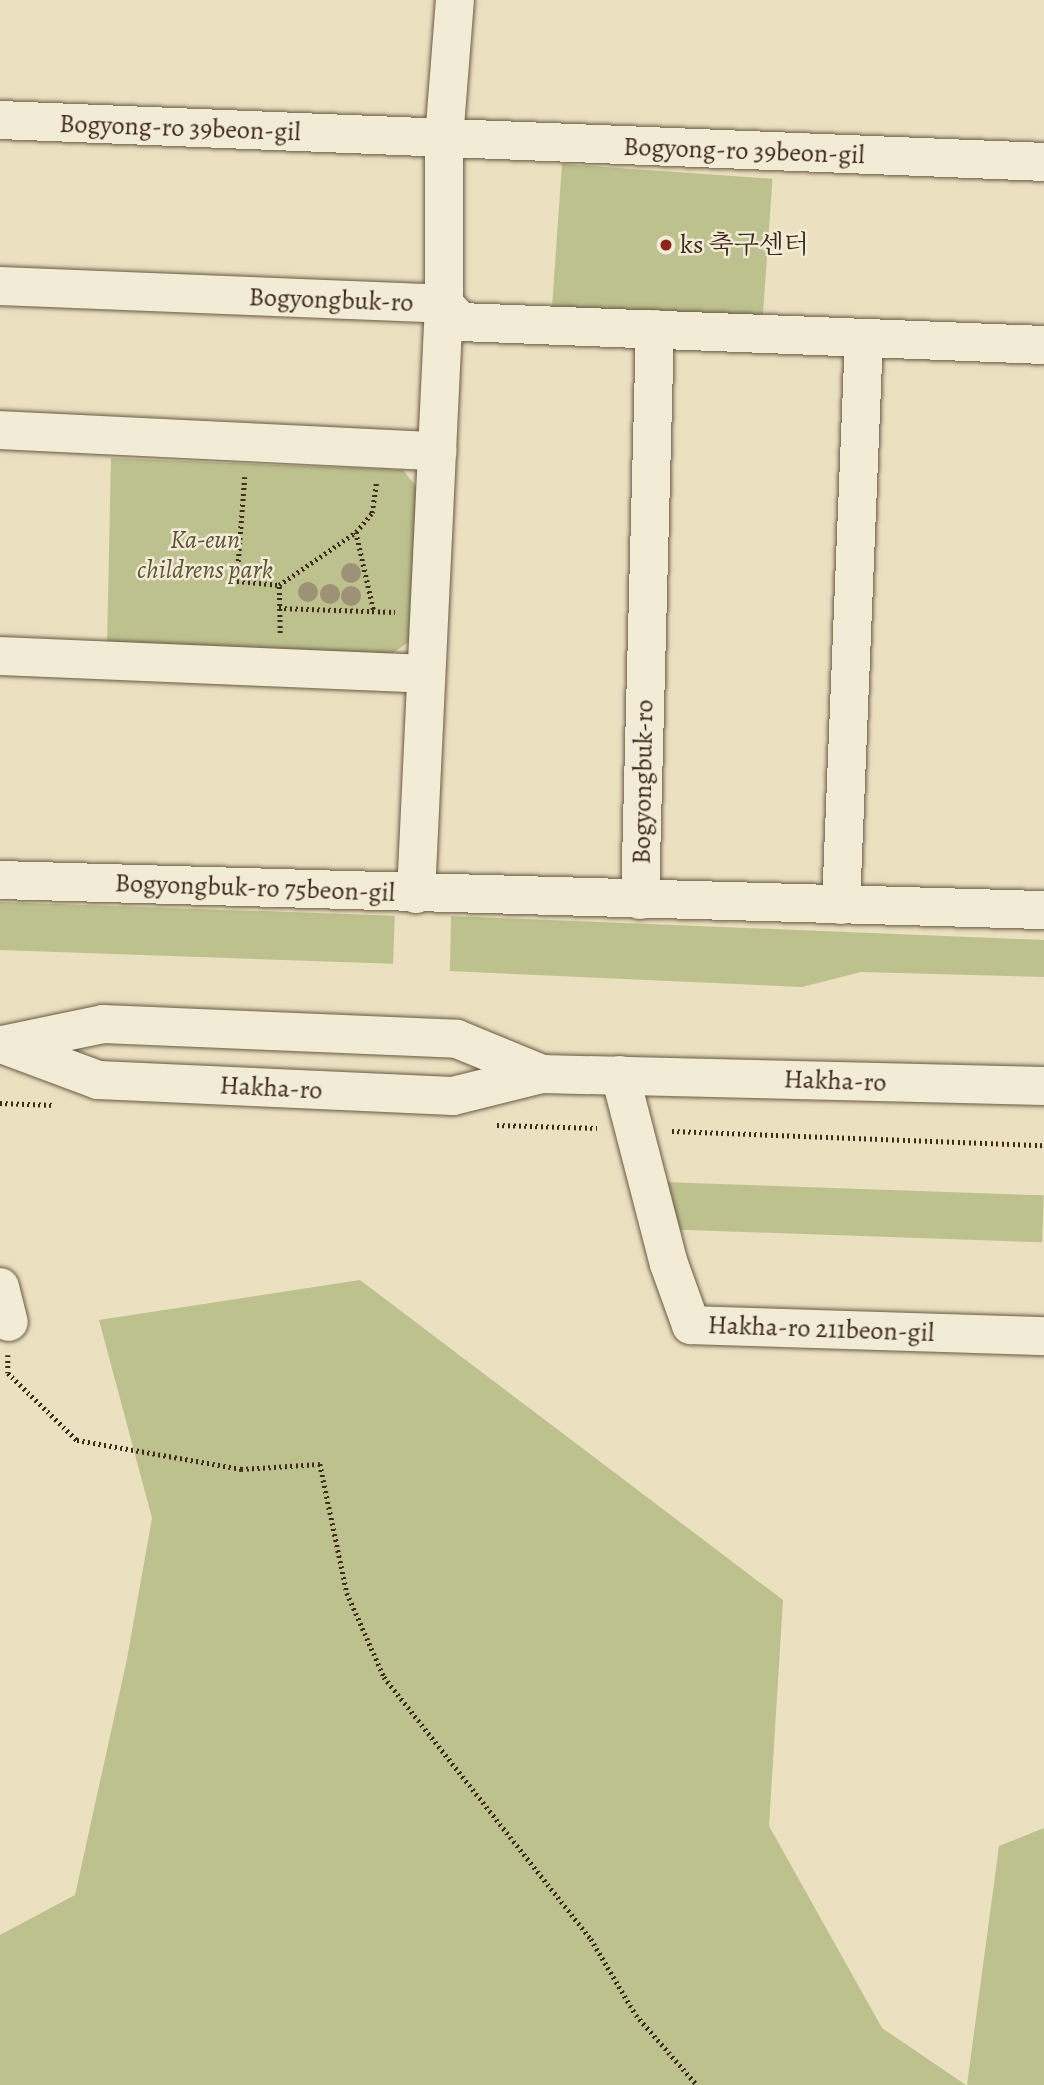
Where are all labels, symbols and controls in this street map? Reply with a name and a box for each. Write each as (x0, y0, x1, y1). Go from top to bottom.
street label: Bogyong-ro 39beon-gil (59, 108, 301, 148)
street label: Bogyong-ro 39beon-gil (623, 131, 865, 171)
place label: ks 축구센터 (680, 229, 809, 261)
marker: ks 축구센터 (658, 237, 674, 253)
street label: Bogyongbuk-ro (248, 282, 414, 318)
park label: Ka-eun childrens park (137, 524, 273, 586)
street label: Bogyongbuk-ro (626, 699, 660, 865)
street label: Bogyongbuk-ro 75beon-gil (114, 868, 396, 908)
street label: Hakha-ro (783, 1064, 887, 1098)
street label: Hakha-ro (219, 1070, 323, 1106)
street label: Hakha-ro 211beon-gil (707, 1309, 935, 1349)

